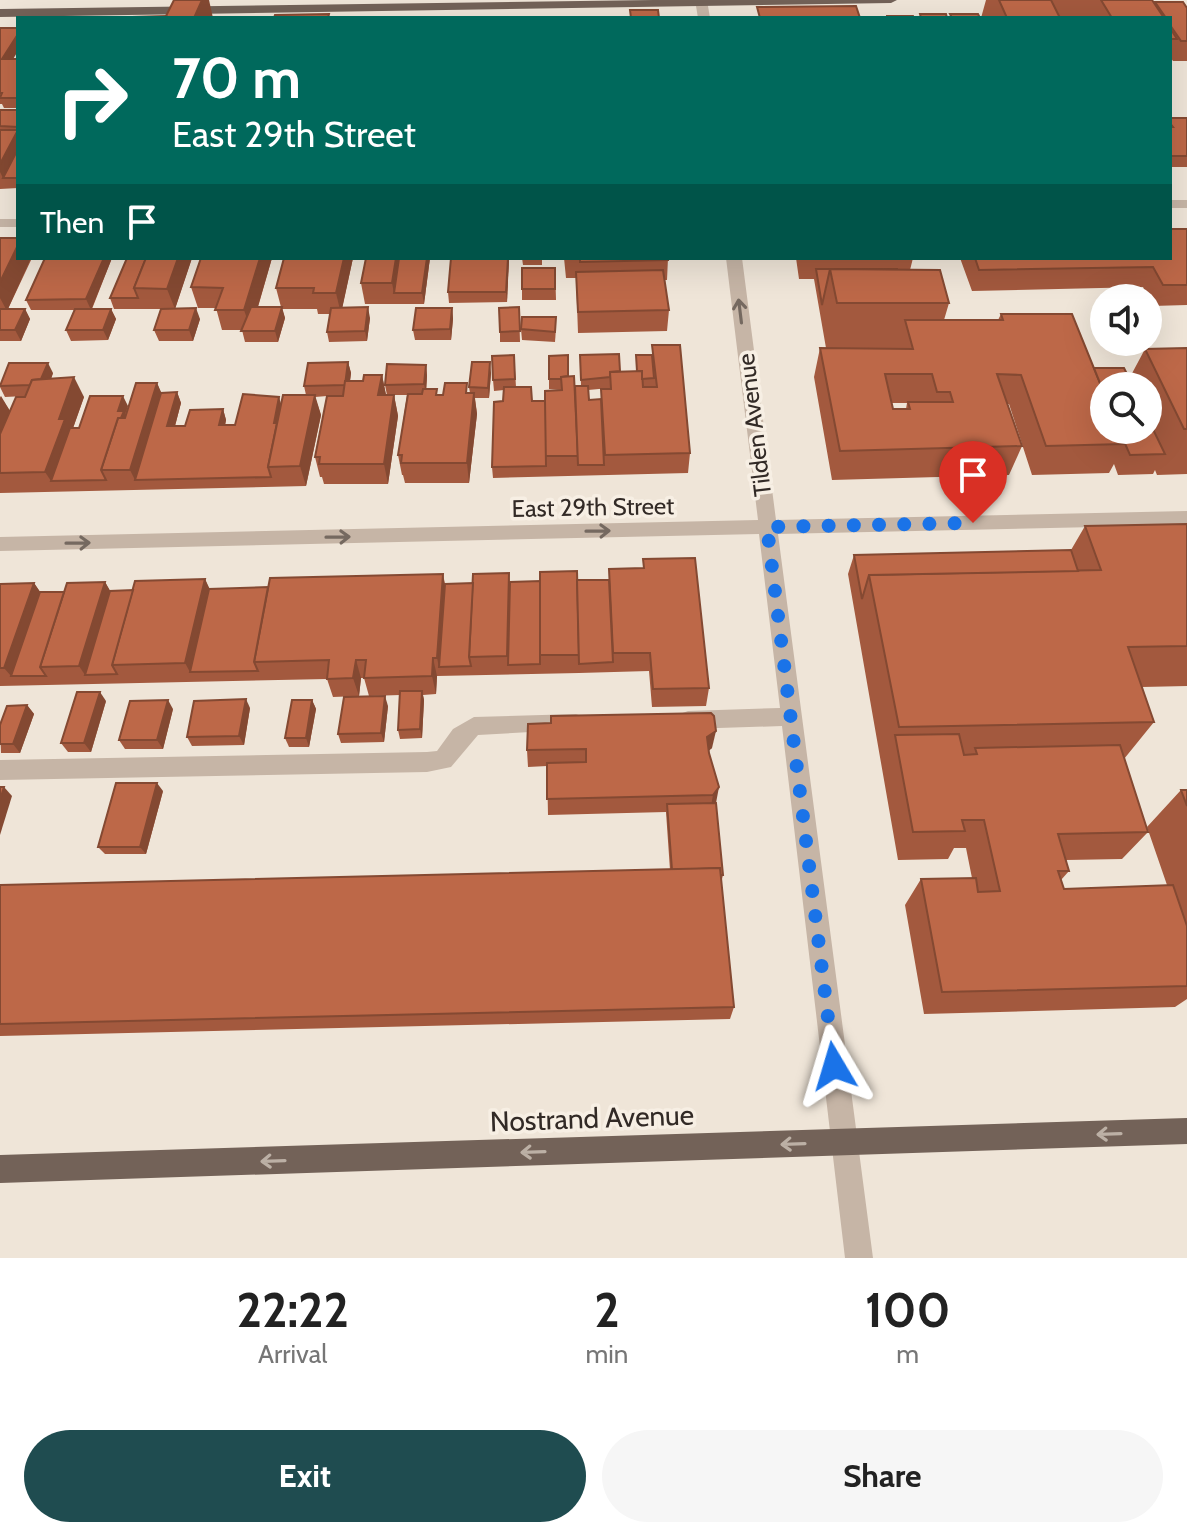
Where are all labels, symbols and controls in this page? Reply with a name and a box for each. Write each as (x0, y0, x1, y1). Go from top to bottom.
text: 70 m (172, 44, 301, 112)
icon: right (40, 48, 144, 152)
text: East 29th Street (172, 112, 416, 156)
icon: arrive (120, 200, 164, 244)
text: Then (40, 204, 104, 241)
map controls (1090, 284, 1162, 444)
button: sound (1090, 284, 1162, 356)
one-way arrow (732, 299, 747, 324)
street label: Tilden Avenue (731, 352, 777, 498)
button: search (1090, 372, 1162, 444)
pin (939, 441, 1007, 523)
icon: arrive (951, 453, 995, 497)
street label: East 29th Street (511, 491, 675, 523)
one-way arrow (584, 523, 611, 538)
one-way arrow (324, 529, 351, 544)
one-way arrow (64, 535, 91, 550)
position arrow (792, 1024, 876, 1108)
street label: Nostrand Avenue (489, 1097, 695, 1139)
one-way arrow (1096, 1126, 1123, 1141)
one-way arrow (780, 1136, 807, 1151)
one-way arrow (520, 1145, 547, 1160)
one-way arrow (260, 1153, 287, 1168)
text: 22:22 (237, 1281, 349, 1339)
text: 2 (594, 1281, 620, 1339)
text: 100 (865, 1281, 950, 1339)
text: Arrival (258, 1338, 327, 1370)
text: min (585, 1338, 628, 1370)
text: m (896, 1338, 919, 1370)
button: Exit (24, 1430, 586, 1522)
button: Share (602, 1430, 1163, 1522)

